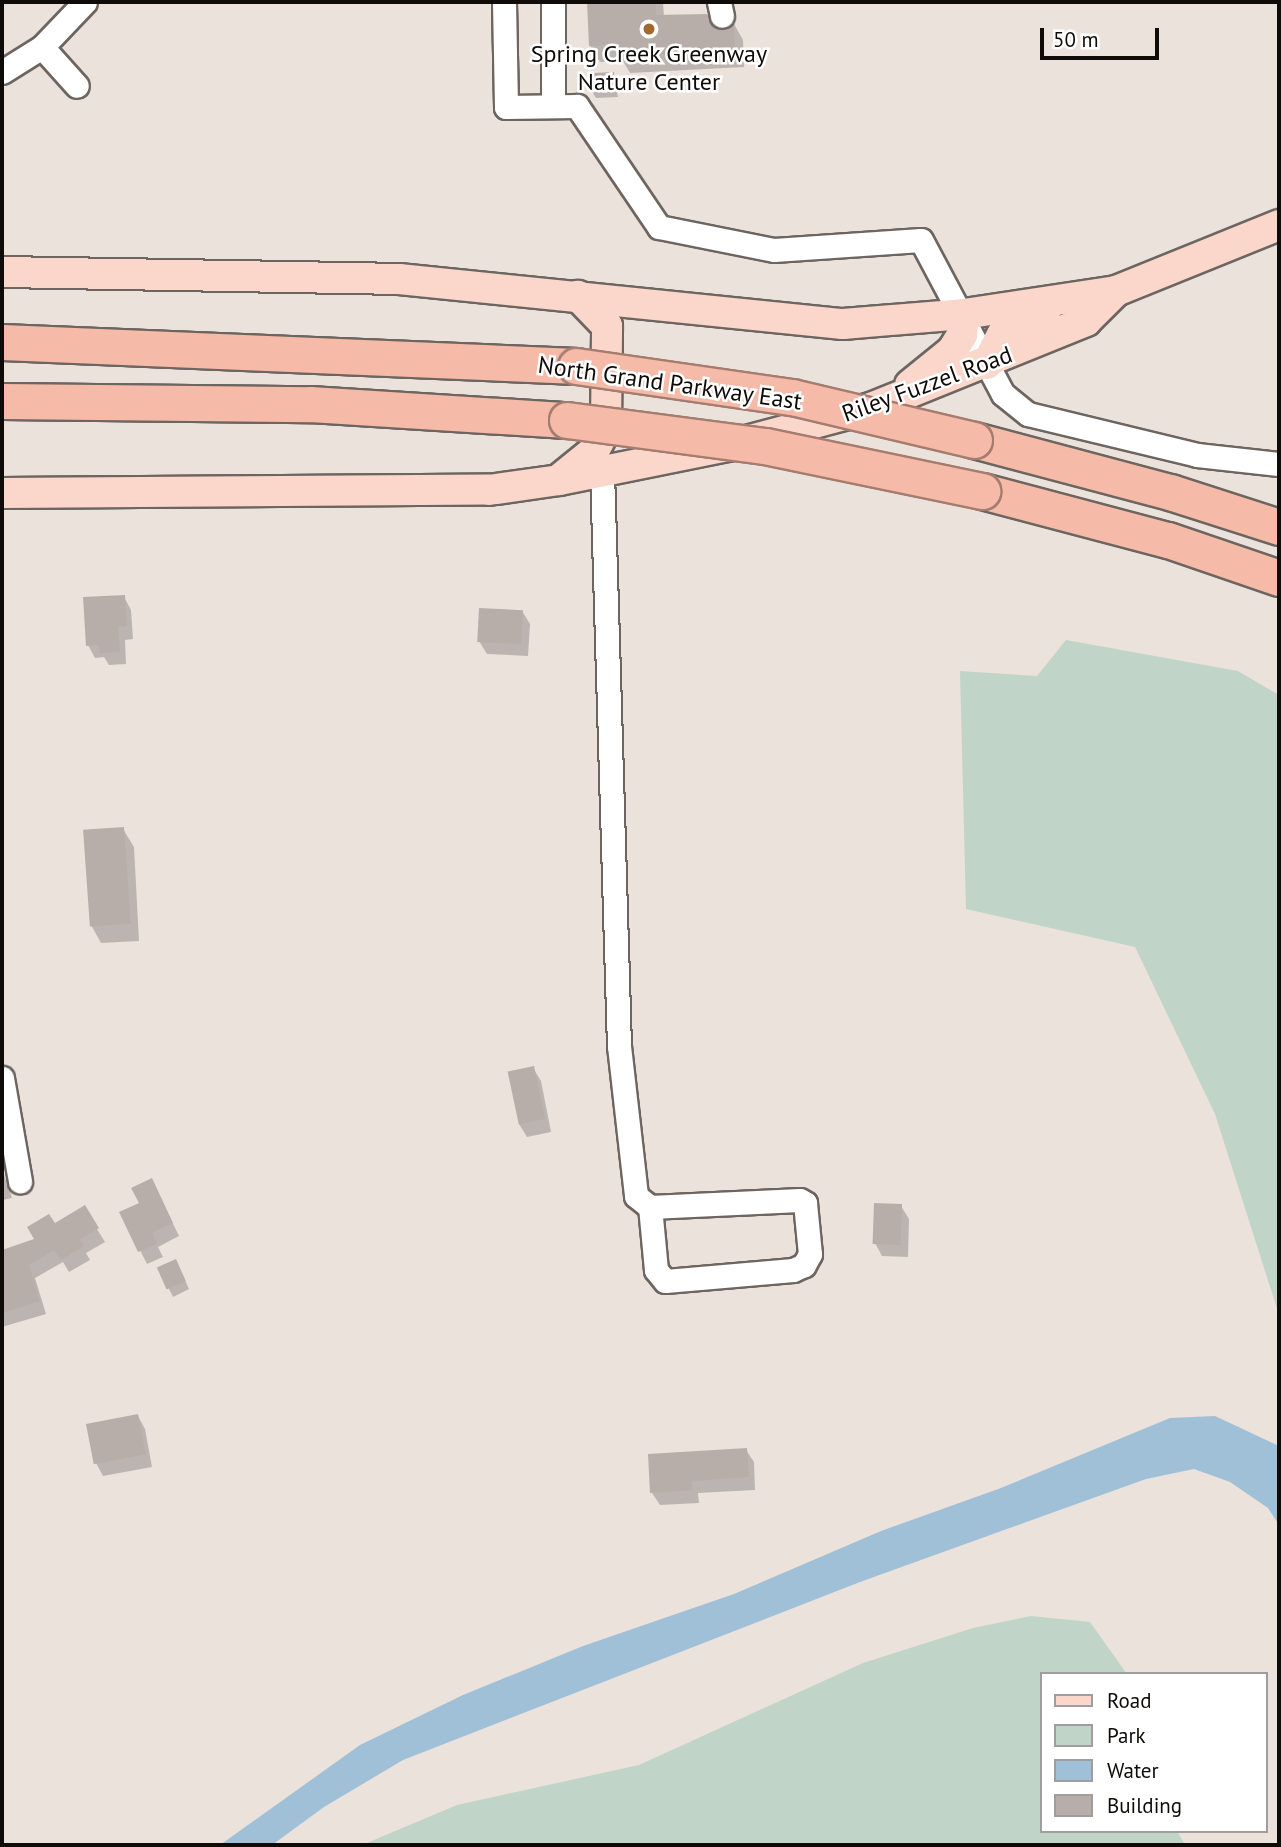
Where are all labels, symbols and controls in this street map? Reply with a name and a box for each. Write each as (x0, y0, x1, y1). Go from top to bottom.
scale bar (1043, 14, 1162, 58)
marker: Spring Creek Greenway Nature Center (641, 21, 657, 37)
text: 50 m (1053, 26, 1099, 53)
place label: Spring Creek Greenway Nature Center (530, 40, 768, 96)
street label: Riley Fuzzel Road (838, 340, 1016, 428)
street label: North Grand Parkway East (536, 350, 804, 416)
legend (1040, 1672, 1267, 1833)
text: Road (1107, 1687, 1151, 1714)
text: Park (1107, 1722, 1146, 1749)
text: Water (1107, 1757, 1159, 1784)
text: Building (1107, 1792, 1182, 1819)

